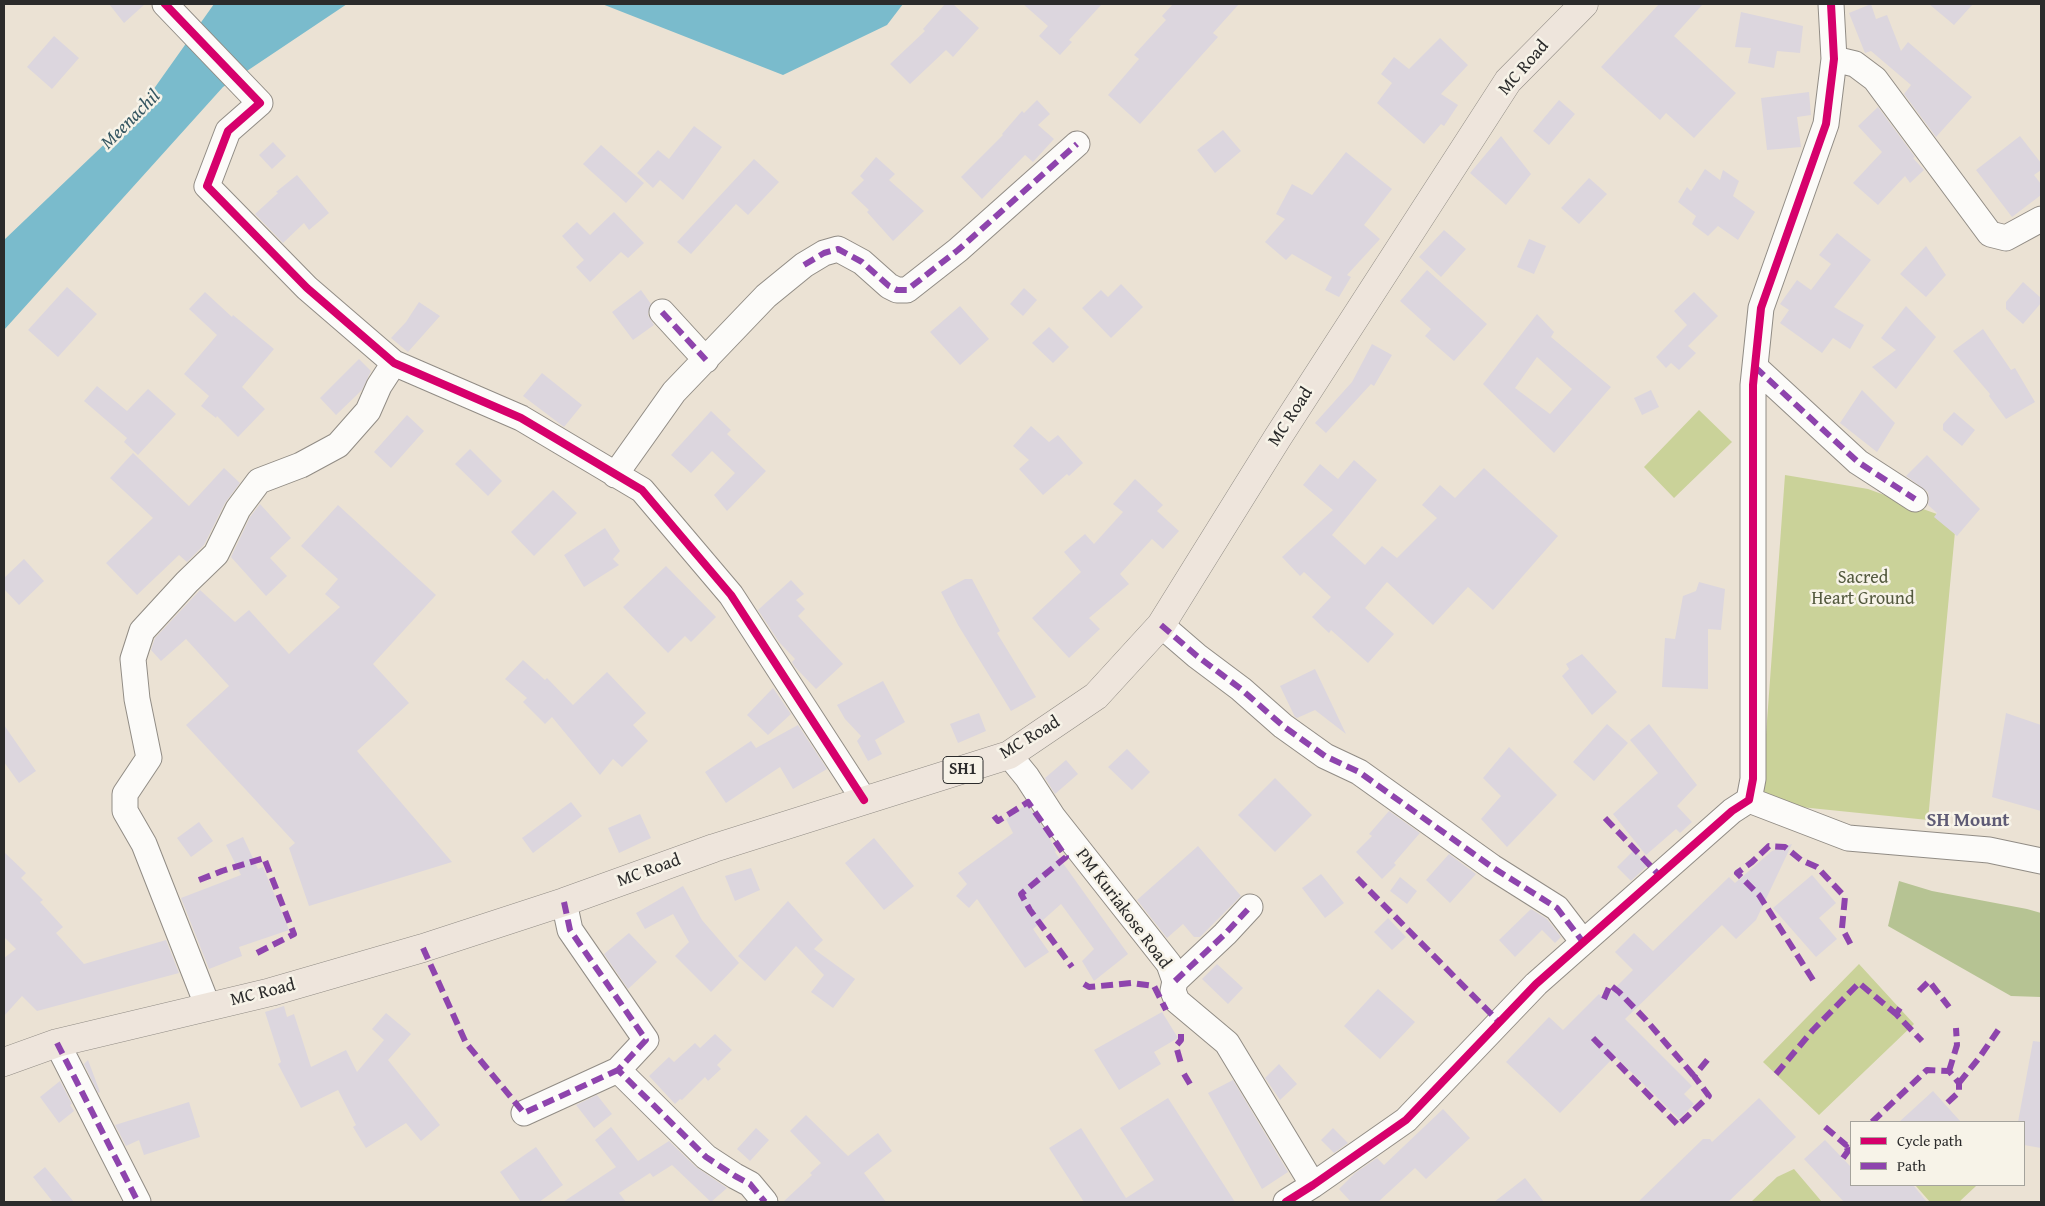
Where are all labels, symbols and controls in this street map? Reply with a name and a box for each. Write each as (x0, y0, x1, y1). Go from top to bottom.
street label: MC Road (1494, 36, 1554, 100)
water label: Meenachil (97, 86, 165, 154)
street label: MC Road (1264, 383, 1318, 451)
park label: Sacred Heart Ground (1811, 567, 1915, 610)
street label: MC Road (996, 712, 1064, 764)
road number: SH1 (943, 756, 983, 784)
district label: SH Mount (1926, 810, 2010, 832)
street label: PM Kuriakose Road (1071, 845, 1175, 973)
street label: MC Road (614, 850, 684, 892)
street label: MC Road (228, 975, 298, 1011)
legend (1850, 1121, 2025, 1186)
text: Cycle path (1897, 1130, 1963, 1151)
text: Path (1897, 1155, 1926, 1176)

